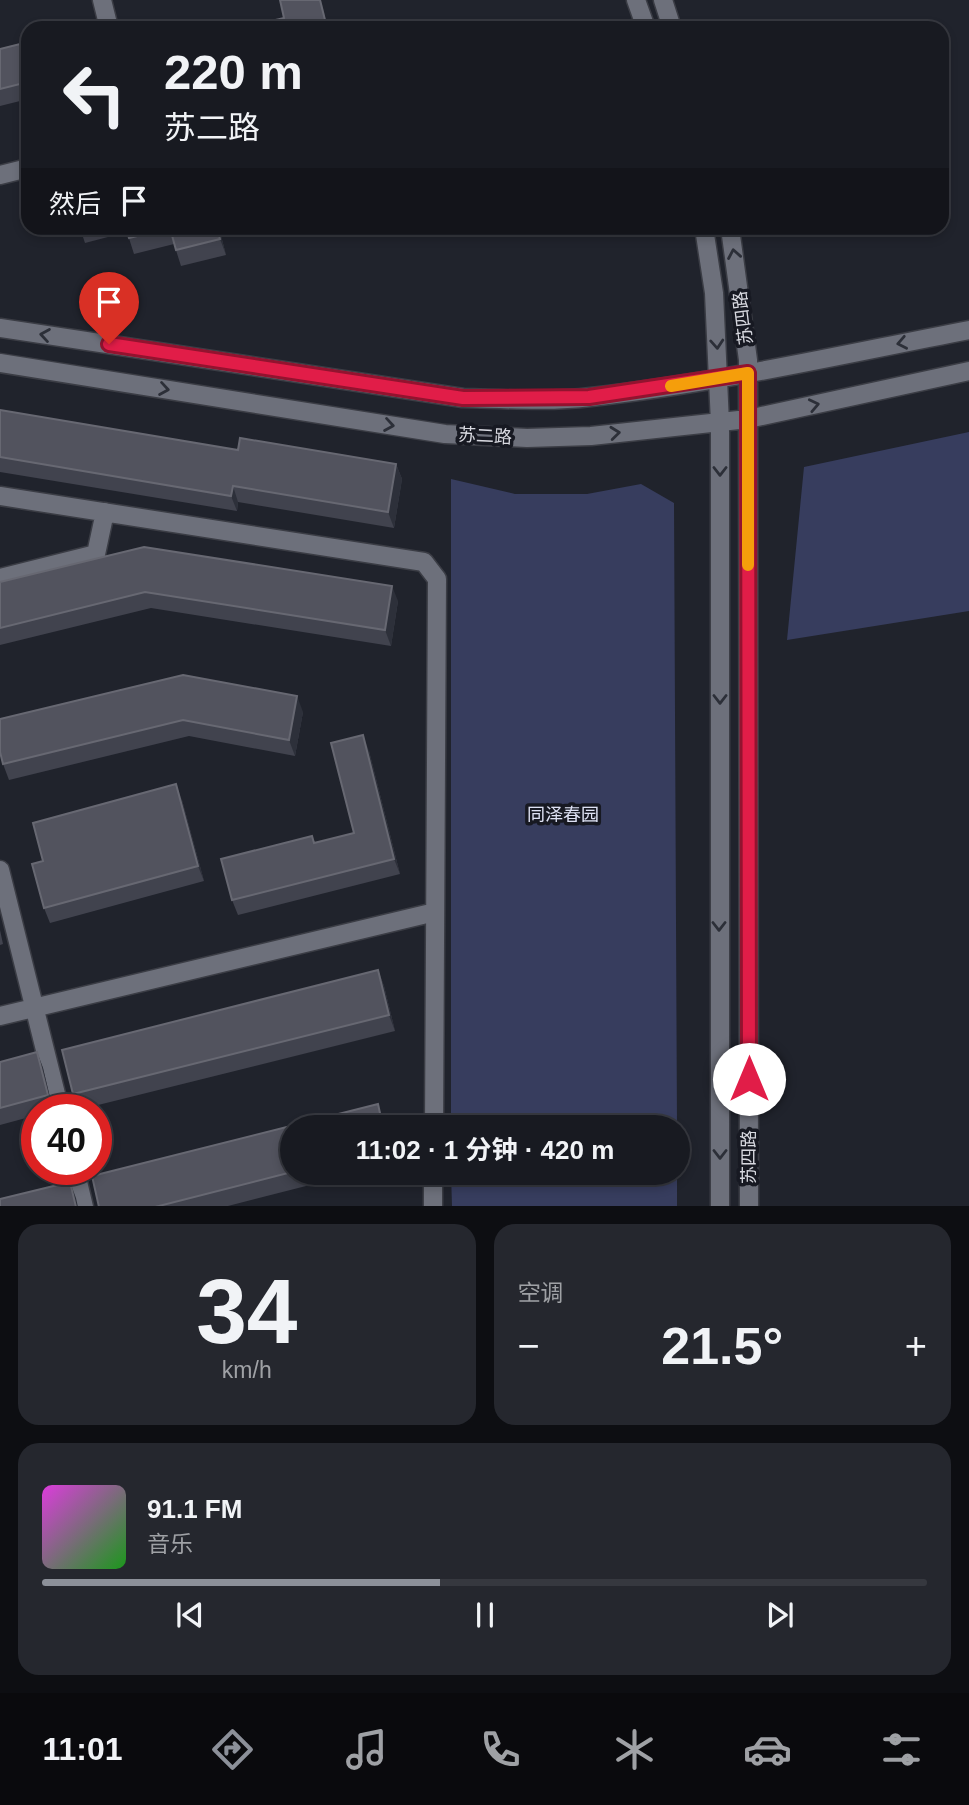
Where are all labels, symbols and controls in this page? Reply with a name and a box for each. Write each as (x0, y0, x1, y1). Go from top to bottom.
text: 220 m (164, 45, 303, 99)
icon: left (49, 49, 140, 140)
text: 苏二路 (164, 110, 260, 146)
icon: arrive (115, 182, 153, 220)
text: 然后 (49, 189, 101, 219)
one-way arrow (727, 248, 742, 260)
pin (79, 272, 139, 344)
icon: arrive (90, 283, 128, 321)
street label: 苏四路 (730, 290, 756, 346)
one-way arrow (39, 327, 50, 342)
one-way arrow (896, 335, 908, 350)
one-way arrow (709, 339, 724, 350)
one-way arrow (158, 381, 170, 396)
one-way arrow (808, 398, 820, 413)
one-way arrow (383, 417, 395, 432)
street label: 苏二路 (458, 425, 512, 447)
one-way arrow (610, 426, 621, 441)
one-way arrow (712, 467, 728, 477)
one-way arrow (712, 694, 727, 705)
park label: 同泽春园 (527, 805, 599, 825)
one-way arrow (711, 922, 727, 932)
position arrow (712, 1042, 786, 1116)
speed limit sign: 40 (21, 1094, 112, 1185)
street label: 苏四路 (739, 1130, 759, 1184)
text: 11:02 · 1 分钟 · 420 m (356, 1135, 614, 1165)
one-way arrow (712, 1149, 728, 1160)
text: 34 (196, 1261, 297, 1362)
text: 空调 (518, 1280, 564, 1306)
text: 21.5° (661, 1317, 783, 1375)
text: − (518, 1325, 540, 1367)
text: + (905, 1325, 927, 1367)
text: km/h (222, 1357, 272, 1383)
text: 91.1 FM (147, 1494, 242, 1524)
text: 音乐 (147, 1531, 193, 1557)
icon: previous (171, 1596, 209, 1634)
icon: pause (466, 1596, 504, 1634)
icon: next (761, 1596, 799, 1634)
icon: directions (208, 1725, 257, 1774)
icon: music (342, 1725, 391, 1774)
icon: phone (476, 1725, 525, 1774)
icon: climate (610, 1725, 659, 1774)
icon: car (743, 1725, 792, 1774)
icon: filters (877, 1725, 926, 1774)
text: 11:01 (42, 1731, 123, 1767)

